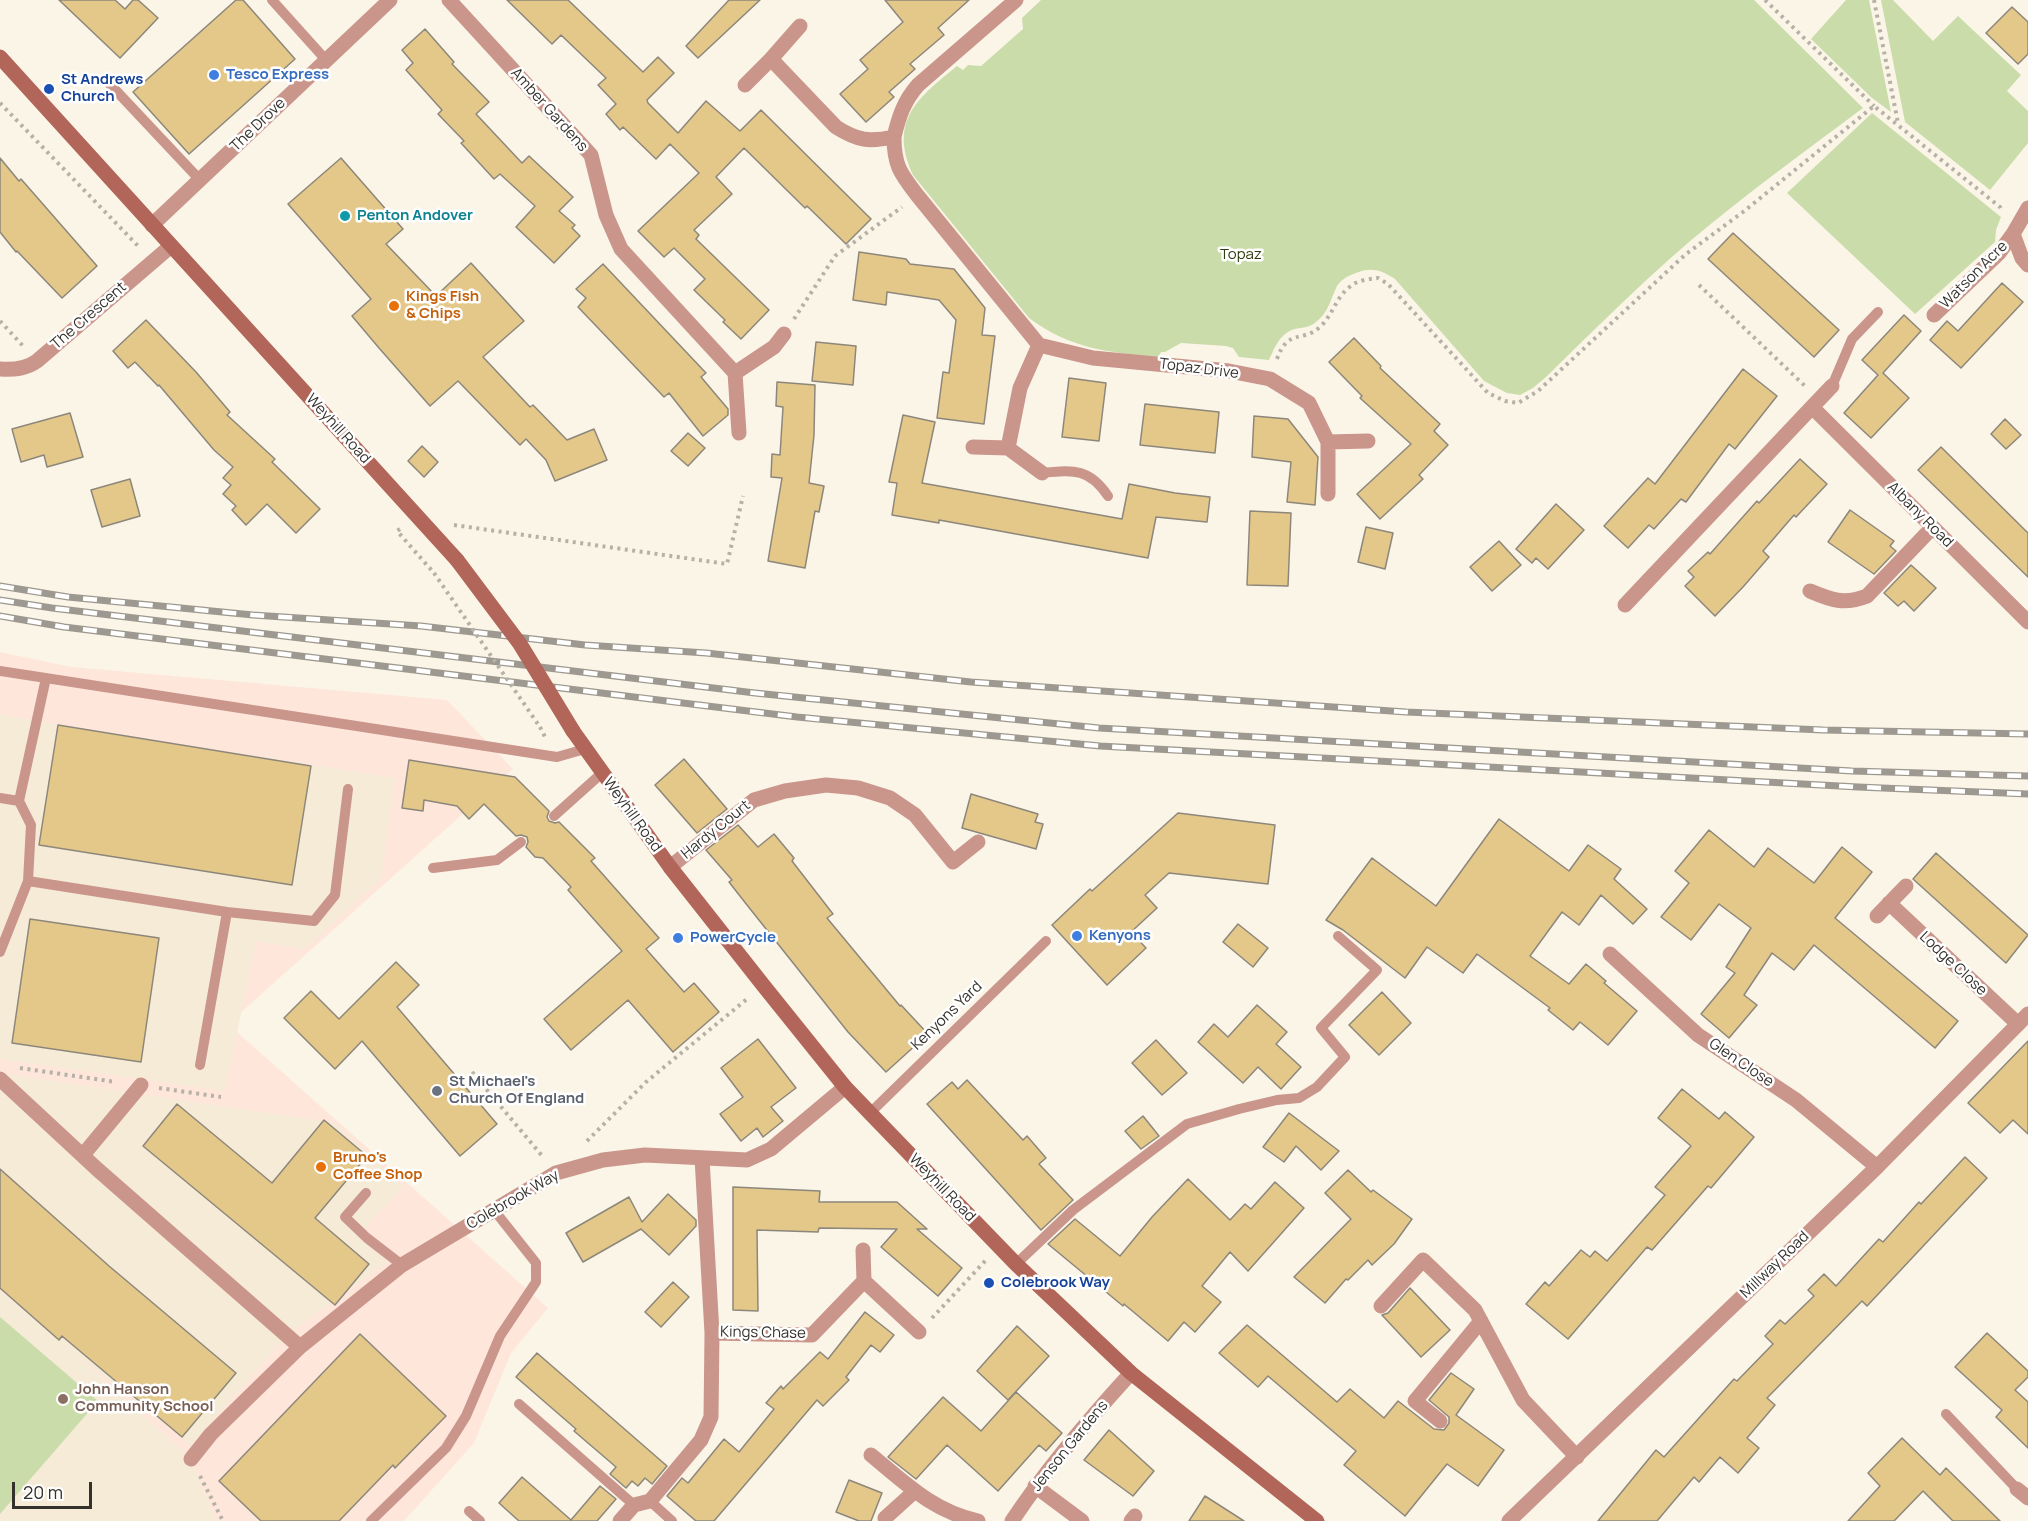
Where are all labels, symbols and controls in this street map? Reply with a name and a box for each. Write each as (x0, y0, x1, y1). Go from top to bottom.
street label: Amber Gardens (507, 64, 591, 156)
place label: Tesco Express (226, 66, 329, 84)
marker: Tesco Express (207, 68, 221, 82)
place label: St Andrews Church (61, 71, 143, 106)
marker: St Andrews Church (42, 82, 56, 96)
street label: The Drove (227, 94, 289, 156)
place label: Penton Andover (357, 207, 473, 225)
marker: Penton Andover (338, 209, 352, 223)
street label: Watson Acre (1936, 237, 2012, 313)
park label: Topaz (1220, 246, 1262, 264)
street label: The Crescent (48, 278, 130, 354)
place label: Kings Fish & Chips (406, 288, 479, 323)
marker: Kings Fish & Chips (387, 299, 401, 313)
street label: Topaz Drive (1158, 355, 1240, 383)
street label: Weyhill Road (302, 390, 374, 468)
street label: Albany Road (1883, 478, 1957, 552)
street label: Weyhill Road (599, 774, 665, 856)
street label: Hardy Court (678, 797, 754, 863)
place label: Kenyons (1089, 927, 1151, 945)
street label: Lodge Close (1916, 928, 1990, 1000)
place label: PowerCycle (690, 929, 776, 947)
marker: Kenyons (1070, 929, 1084, 943)
marker: PowerCycle (671, 931, 685, 945)
street label: Kenyons Yard (908, 978, 986, 1054)
street label: Glen Close (1705, 1035, 1777, 1091)
place label: St Michael's Church Of England (449, 1073, 584, 1108)
marker: St Michael's Church Of England (430, 1084, 444, 1098)
place label: Bruno's Coffee Shop (333, 1149, 423, 1184)
street label: Weyhill Road (905, 1150, 979, 1226)
marker: Bruno's Coffee Shop (314, 1160, 328, 1174)
street label: Colebrook Way (464, 1166, 562, 1234)
street label: Millway Road (1737, 1228, 1813, 1302)
place label: Colebrook Way (1001, 1274, 1110, 1292)
marker: Colebrook Way (982, 1276, 996, 1290)
street label: Kings Chase (720, 1323, 806, 1343)
place label: John Hanson Community School (75, 1381, 214, 1416)
marker: John Hanson Community School (56, 1392, 70, 1406)
street label: Jenson Gardens (1028, 1397, 1112, 1495)
scale bar (15, 1470, 94, 1508)
text: 20 m (23, 1480, 63, 1504)

